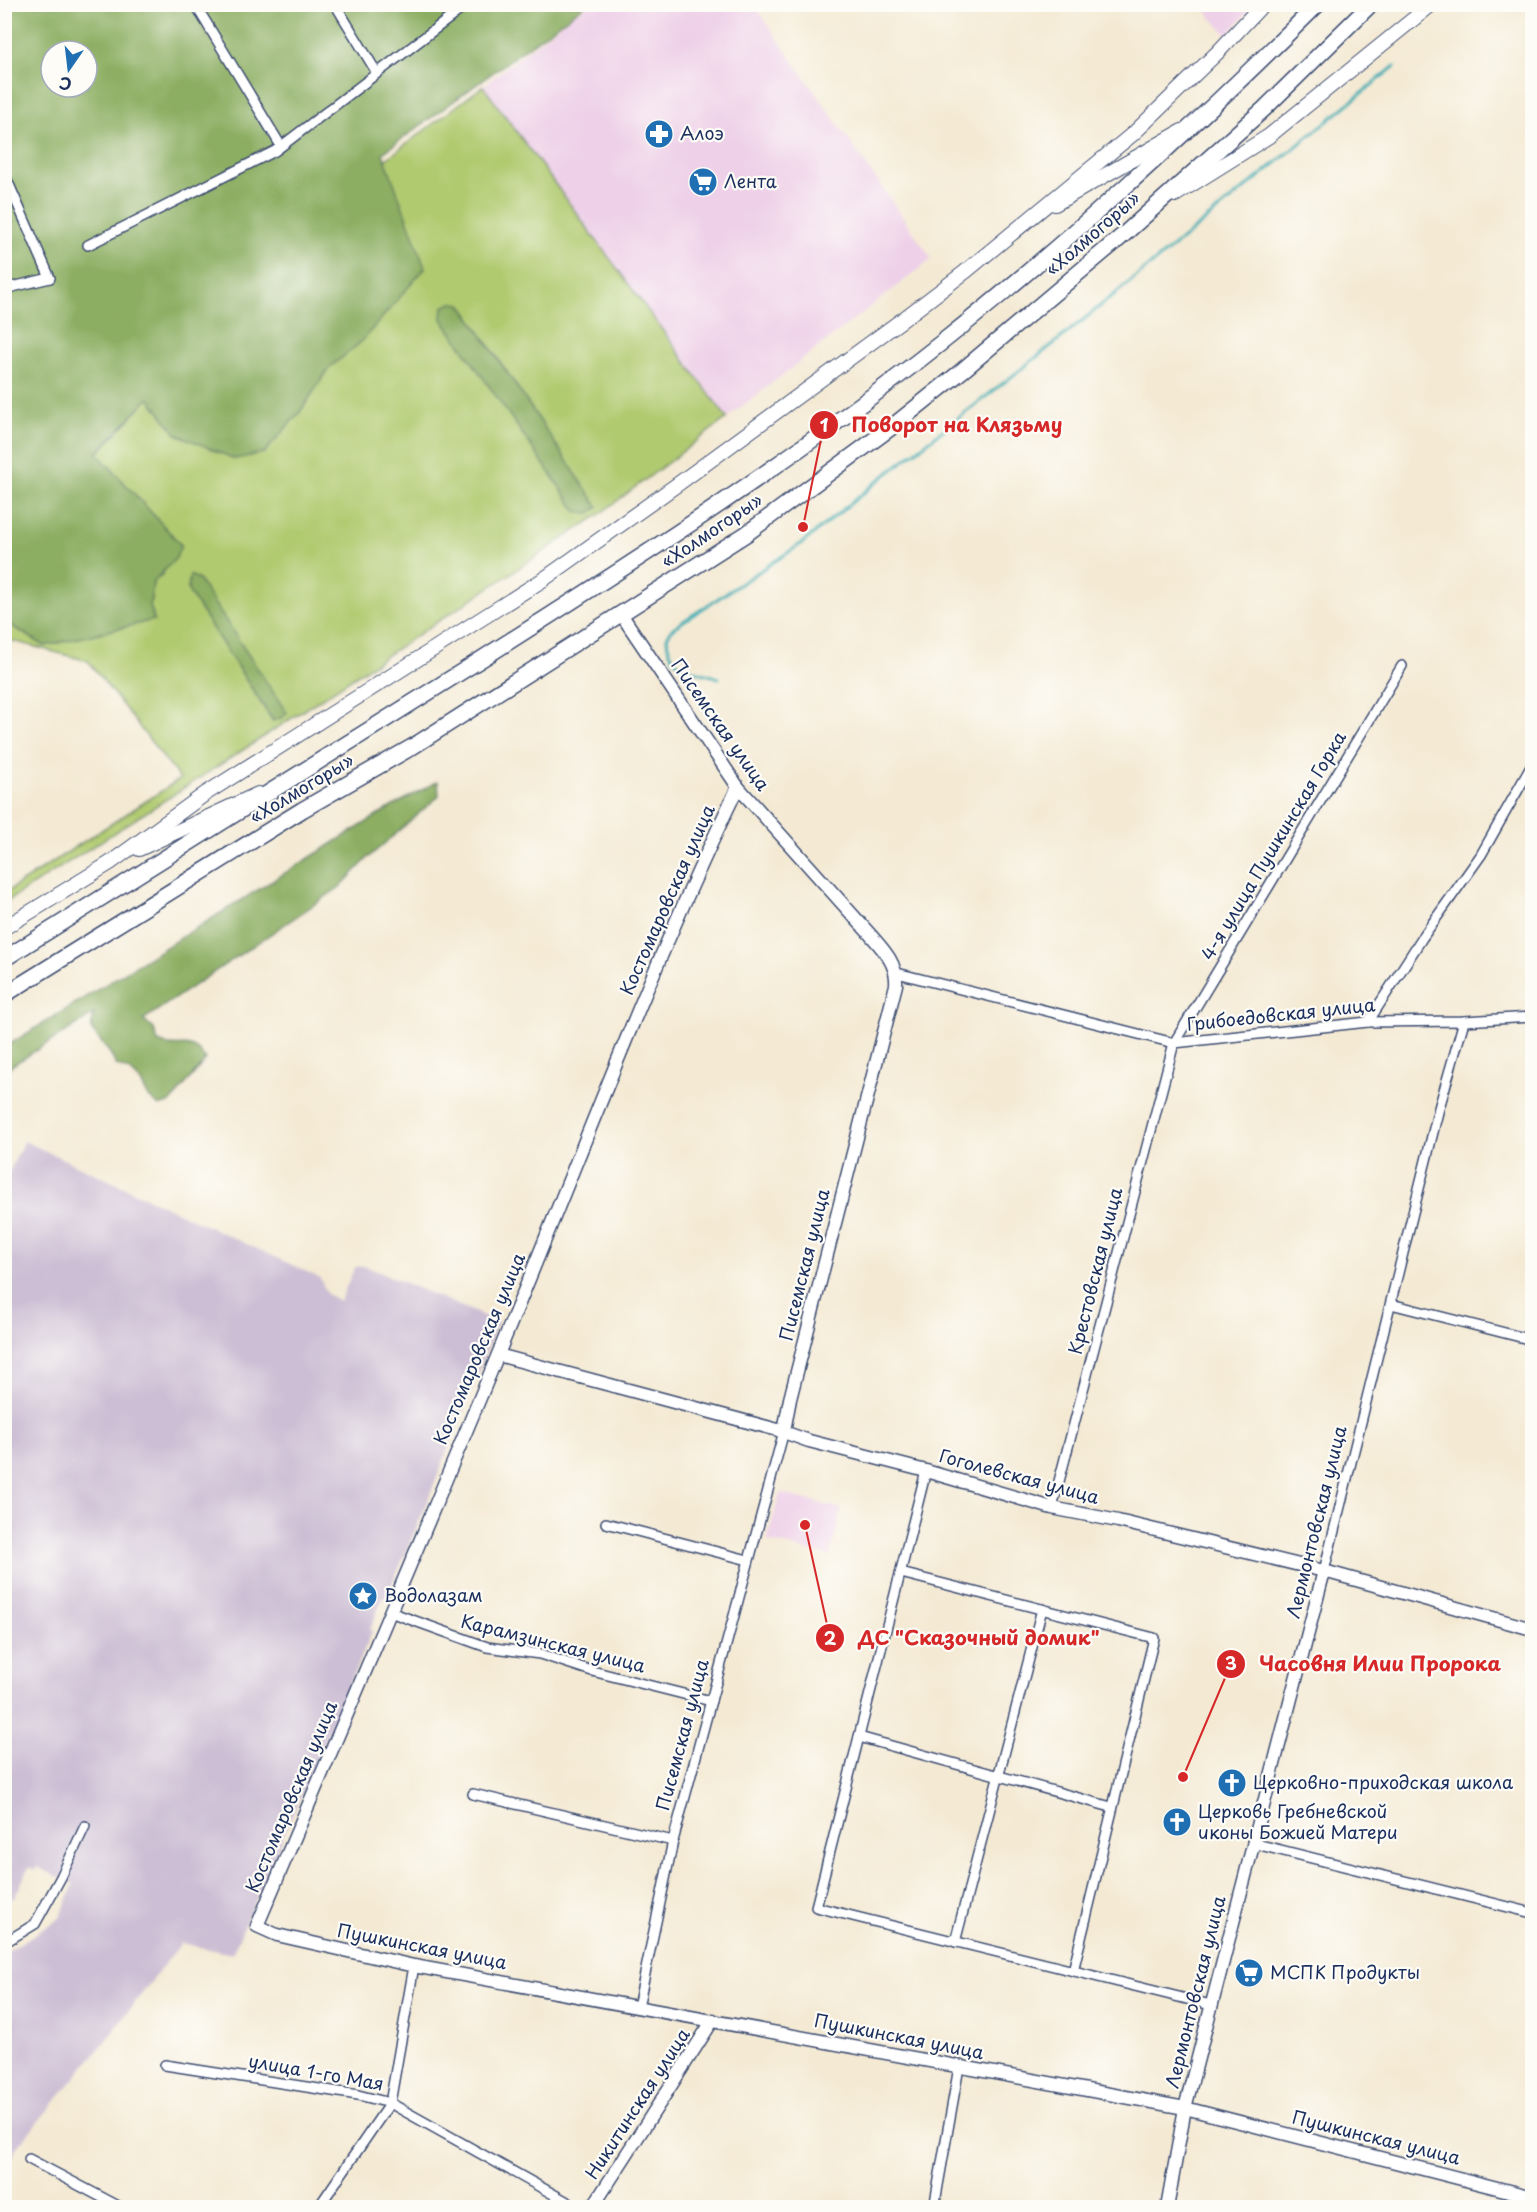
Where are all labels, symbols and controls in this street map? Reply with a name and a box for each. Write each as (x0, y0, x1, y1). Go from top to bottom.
north arrow (39, 39, 99, 99)
text: С (56, 71, 74, 98)
pharmacy icon: Алоэ (643, 118, 675, 150)
place label: Алоэ (680, 119, 724, 146)
supermarket icon: Лента (687, 166, 719, 198)
place label: Лента (724, 167, 777, 194)
street label: «Холмогоры» (1039, 184, 1145, 282)
callout: Поворот на Клязьму (809, 406, 1075, 444)
text: Поворот на Клязьму (852, 409, 1062, 439)
text: 1 (820, 411, 829, 438)
street label: «Холмогоры» (655, 486, 767, 574)
street label: Писемская улица (665, 653, 777, 796)
street label: 4-я улица Пушкинская Горка (1193, 725, 1352, 965)
street label: «Холмогоры» (244, 746, 359, 830)
street label: Костомаровская улица (612, 799, 721, 999)
street label: Грибоедовская улица (1185, 990, 1377, 1037)
street label: Крестовская улица (1061, 1184, 1129, 1357)
street label: Писемская улица (772, 1185, 836, 1344)
street label: Костомаровская улица (426, 1248, 532, 1448)
street label: Лермонтовская улица (1279, 1422, 1353, 1621)
street label: Гоголевская улица (936, 1441, 1103, 1510)
place icon: Водолазам (347, 1580, 379, 1612)
place label: Водолазам (384, 1581, 483, 1608)
street label: Карамзинская улица (458, 1607, 649, 1679)
callout: ДС "Сказочный домик" (815, 1619, 1112, 1657)
text: ДС "Сказочный домик" (857, 1622, 1100, 1652)
text: 2 (824, 1624, 837, 1651)
callout: Часовня Илии Пророка (1216, 1645, 1513, 1683)
text: Часовня Илии Пророка (1259, 1648, 1501, 1678)
text: 3 (1225, 1649, 1237, 1676)
street label: Писемская улица (648, 1655, 715, 1813)
street label: Костомаровская улица (238, 1696, 344, 1896)
church icon: Церковно-приходская школа (1216, 1767, 1248, 1799)
place label: Церковно-приходская школа (1253, 1768, 1514, 1795)
place label: Церковь Гребневской иконы Божией Матери (1198, 1797, 1398, 1845)
church icon: Церковь Гребневской иконы Божией Матери (1161, 1806, 1193, 1838)
street label: Лермонтовская улица (1158, 1892, 1232, 2091)
street label: Пушкинская улица (335, 1916, 510, 1975)
supermarket icon: МСПК Продукты (1233, 1957, 1265, 1989)
place label: МСПК Продукты (1270, 1958, 1420, 1985)
street label: Пушкинская улица (812, 2006, 987, 2065)
street label: Никитинская улица (578, 2022, 696, 2184)
street label: улица 1-го Мая (247, 2046, 386, 2097)
street label: Пушкинская улица (1289, 2103, 1464, 2171)

